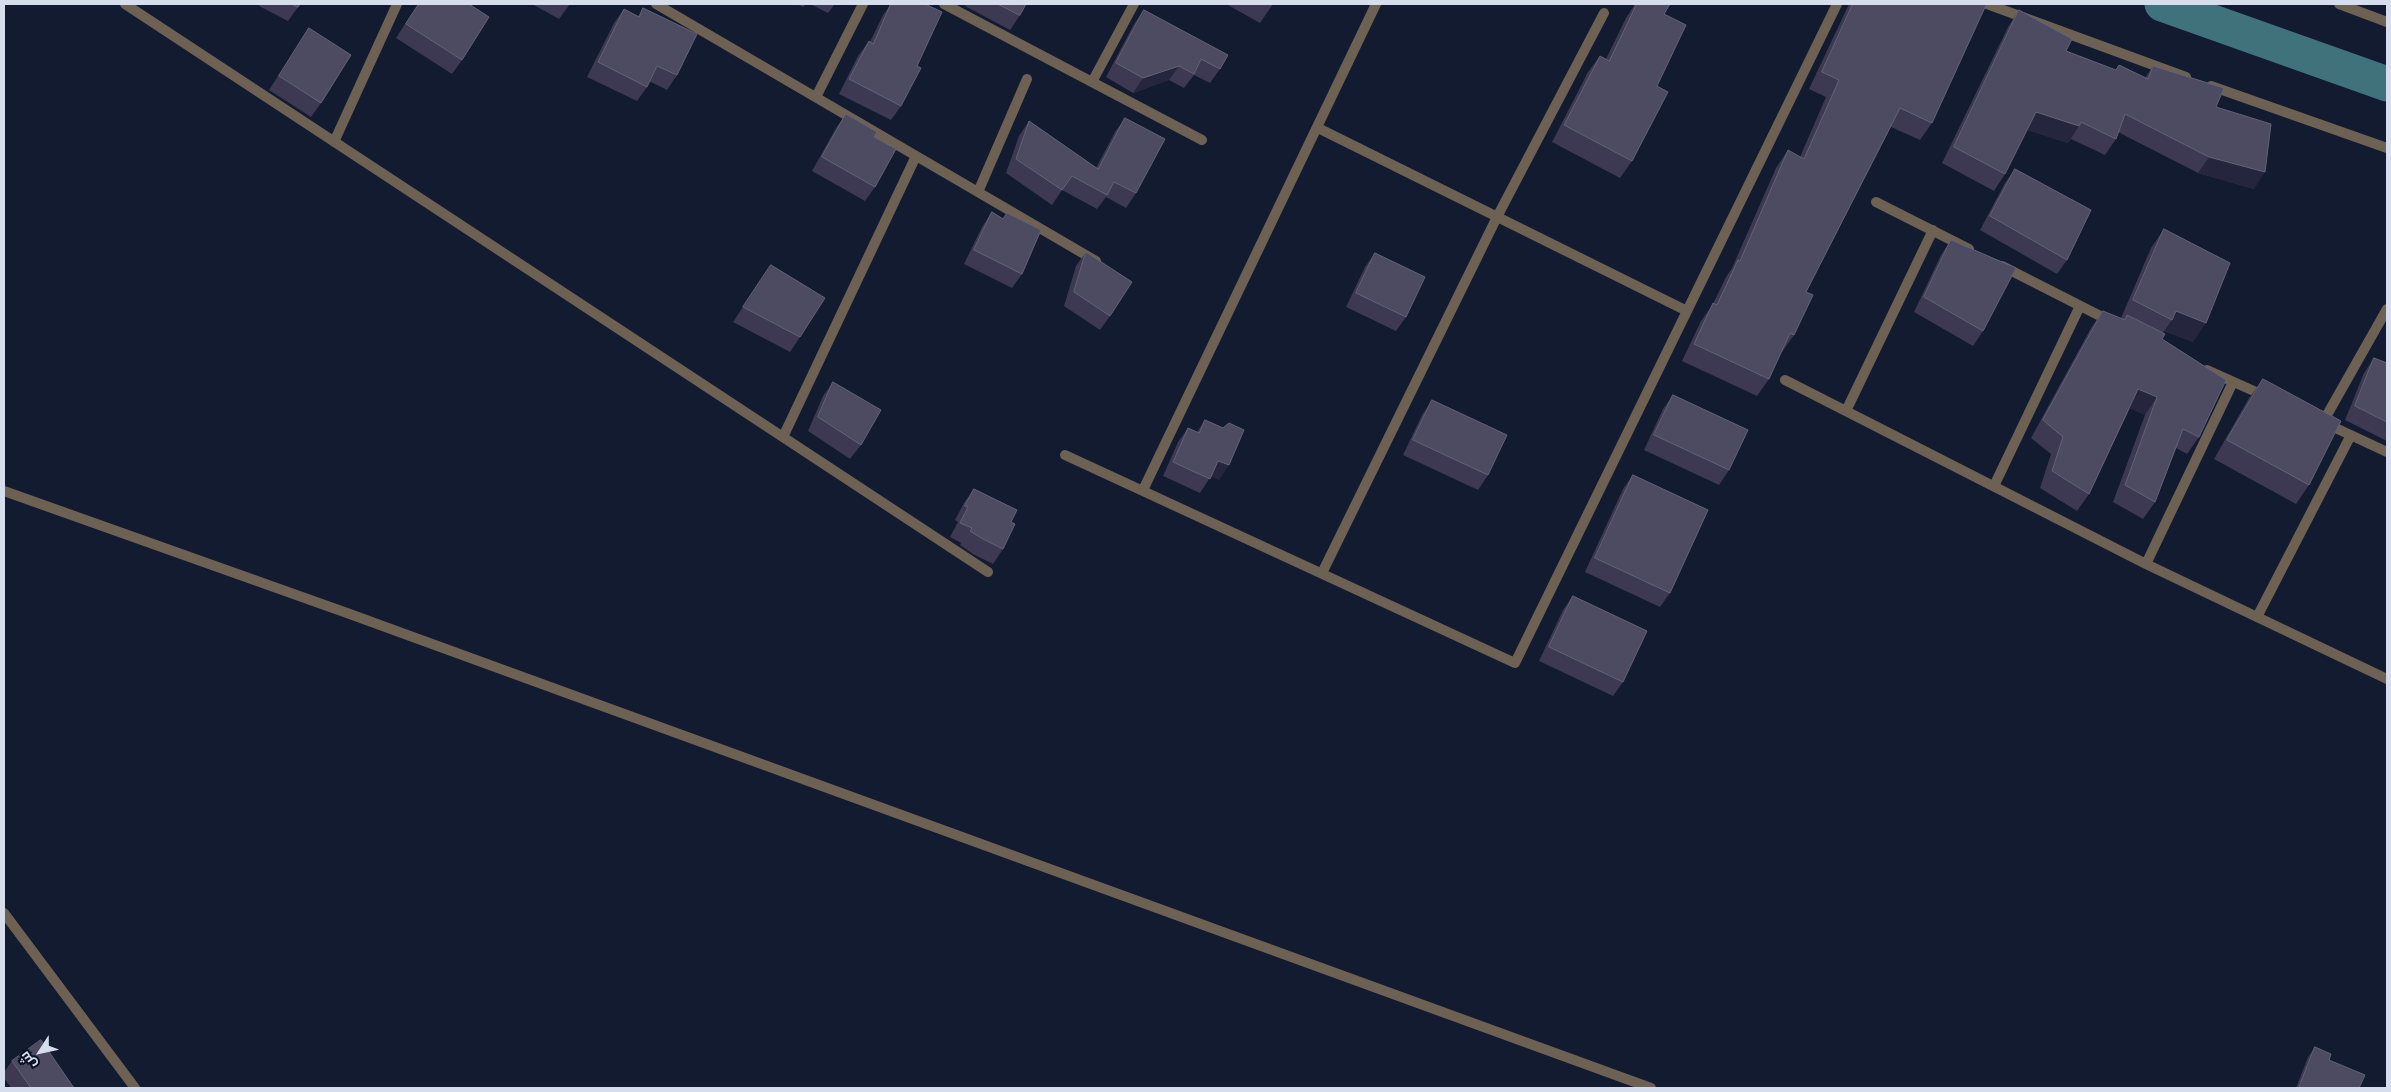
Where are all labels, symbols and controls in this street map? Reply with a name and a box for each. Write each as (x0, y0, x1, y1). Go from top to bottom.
north arrow (15, 1027, 65, 1077)
text: ش (14, 1048, 41, 1074)

